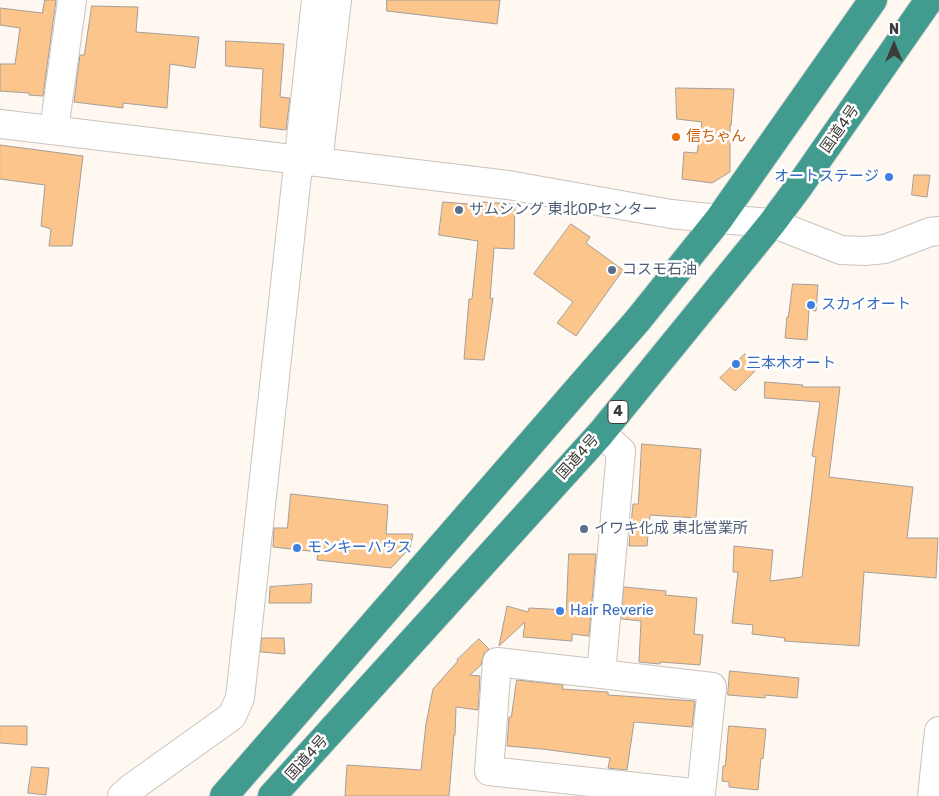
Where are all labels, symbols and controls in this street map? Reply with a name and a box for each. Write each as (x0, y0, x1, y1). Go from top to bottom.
north arrow (869, 20, 919, 70)
text: N (889, 21, 899, 38)
street label: 国道4号 (817, 102, 863, 156)
place label: 信ちゃん (686, 128, 746, 146)
marker: 信ちゃん (670, 131, 682, 143)
place label: オートステージ (774, 168, 879, 186)
marker: オートステージ (883, 171, 895, 183)
place label: サムシング 東北OPセンター (469, 201, 657, 219)
marker: サムシング 東北OPセンター (453, 204, 465, 216)
place label: コスモ石油 (622, 261, 697, 279)
marker: コスモ石油 (606, 264, 618, 276)
place label: スカイオート (821, 296, 911, 314)
marker: スカイオート (805, 299, 817, 311)
place label: 三本木オート (746, 355, 836, 373)
marker: 三本木オート (730, 358, 742, 370)
road number: 4 (608, 401, 628, 424)
street label: 国道4号 (553, 431, 603, 483)
place label: イワキ化成 東北営業所 (594, 520, 748, 538)
marker: イワキ化成 東北営業所 (578, 523, 590, 535)
place label: モンキーハウス (307, 539, 412, 557)
marker: モンキーハウス (291, 542, 303, 554)
place label: Hair Reverie (570, 602, 654, 620)
marker: Hair Reverie (554, 605, 566, 617)
street label: 国道4号 (282, 732, 332, 784)

